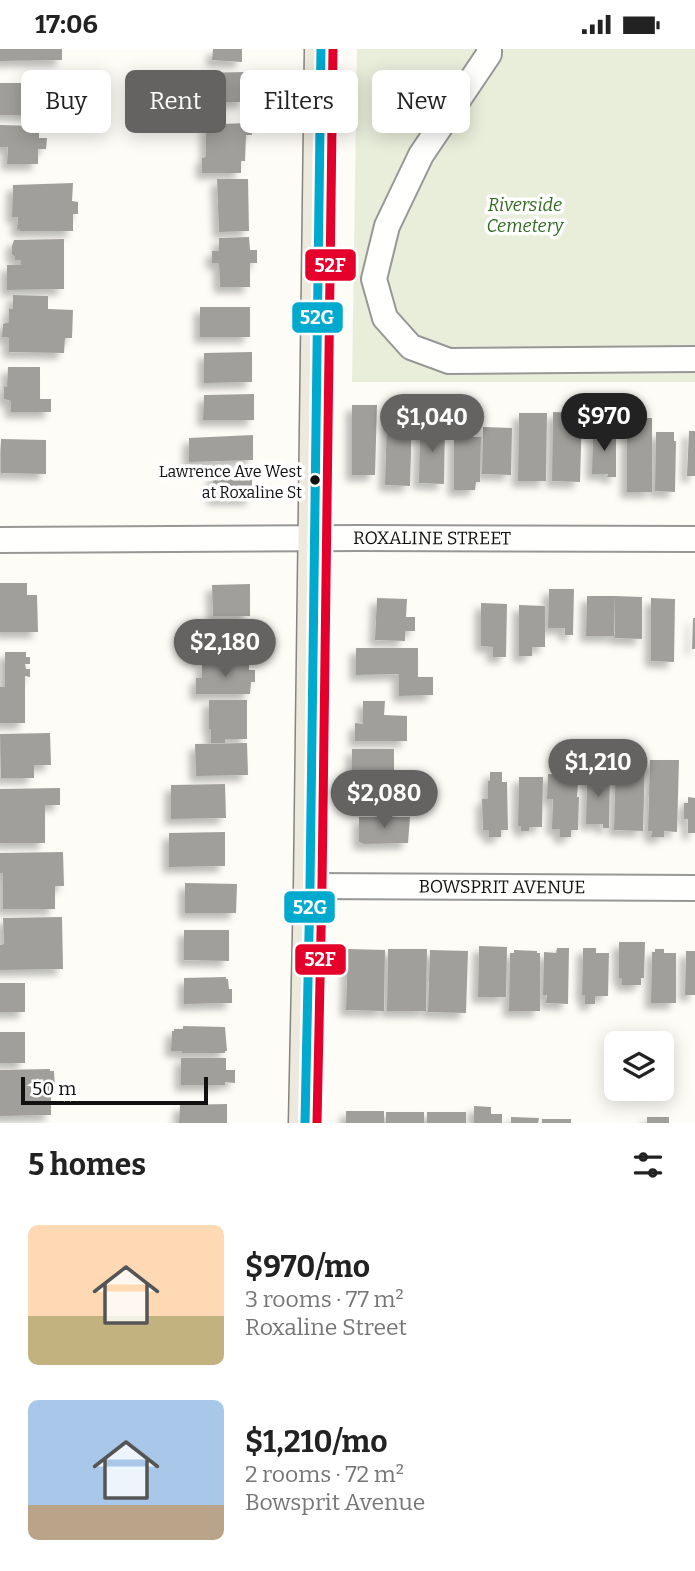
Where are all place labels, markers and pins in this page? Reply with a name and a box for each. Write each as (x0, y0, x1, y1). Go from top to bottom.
pin: $970 (563, 393, 645, 453)
pin: $1,040 (375, 395, 489, 454)
place label: Lawrence Ave West at Roxaline St (159, 462, 302, 502)
marker: Lawrence Ave West at Roxaline St (308, 473, 322, 487)
pin: $2,180 (168, 619, 282, 679)
pin: $1,210 (541, 739, 655, 799)
pin: $2,080 (327, 771, 441, 830)

